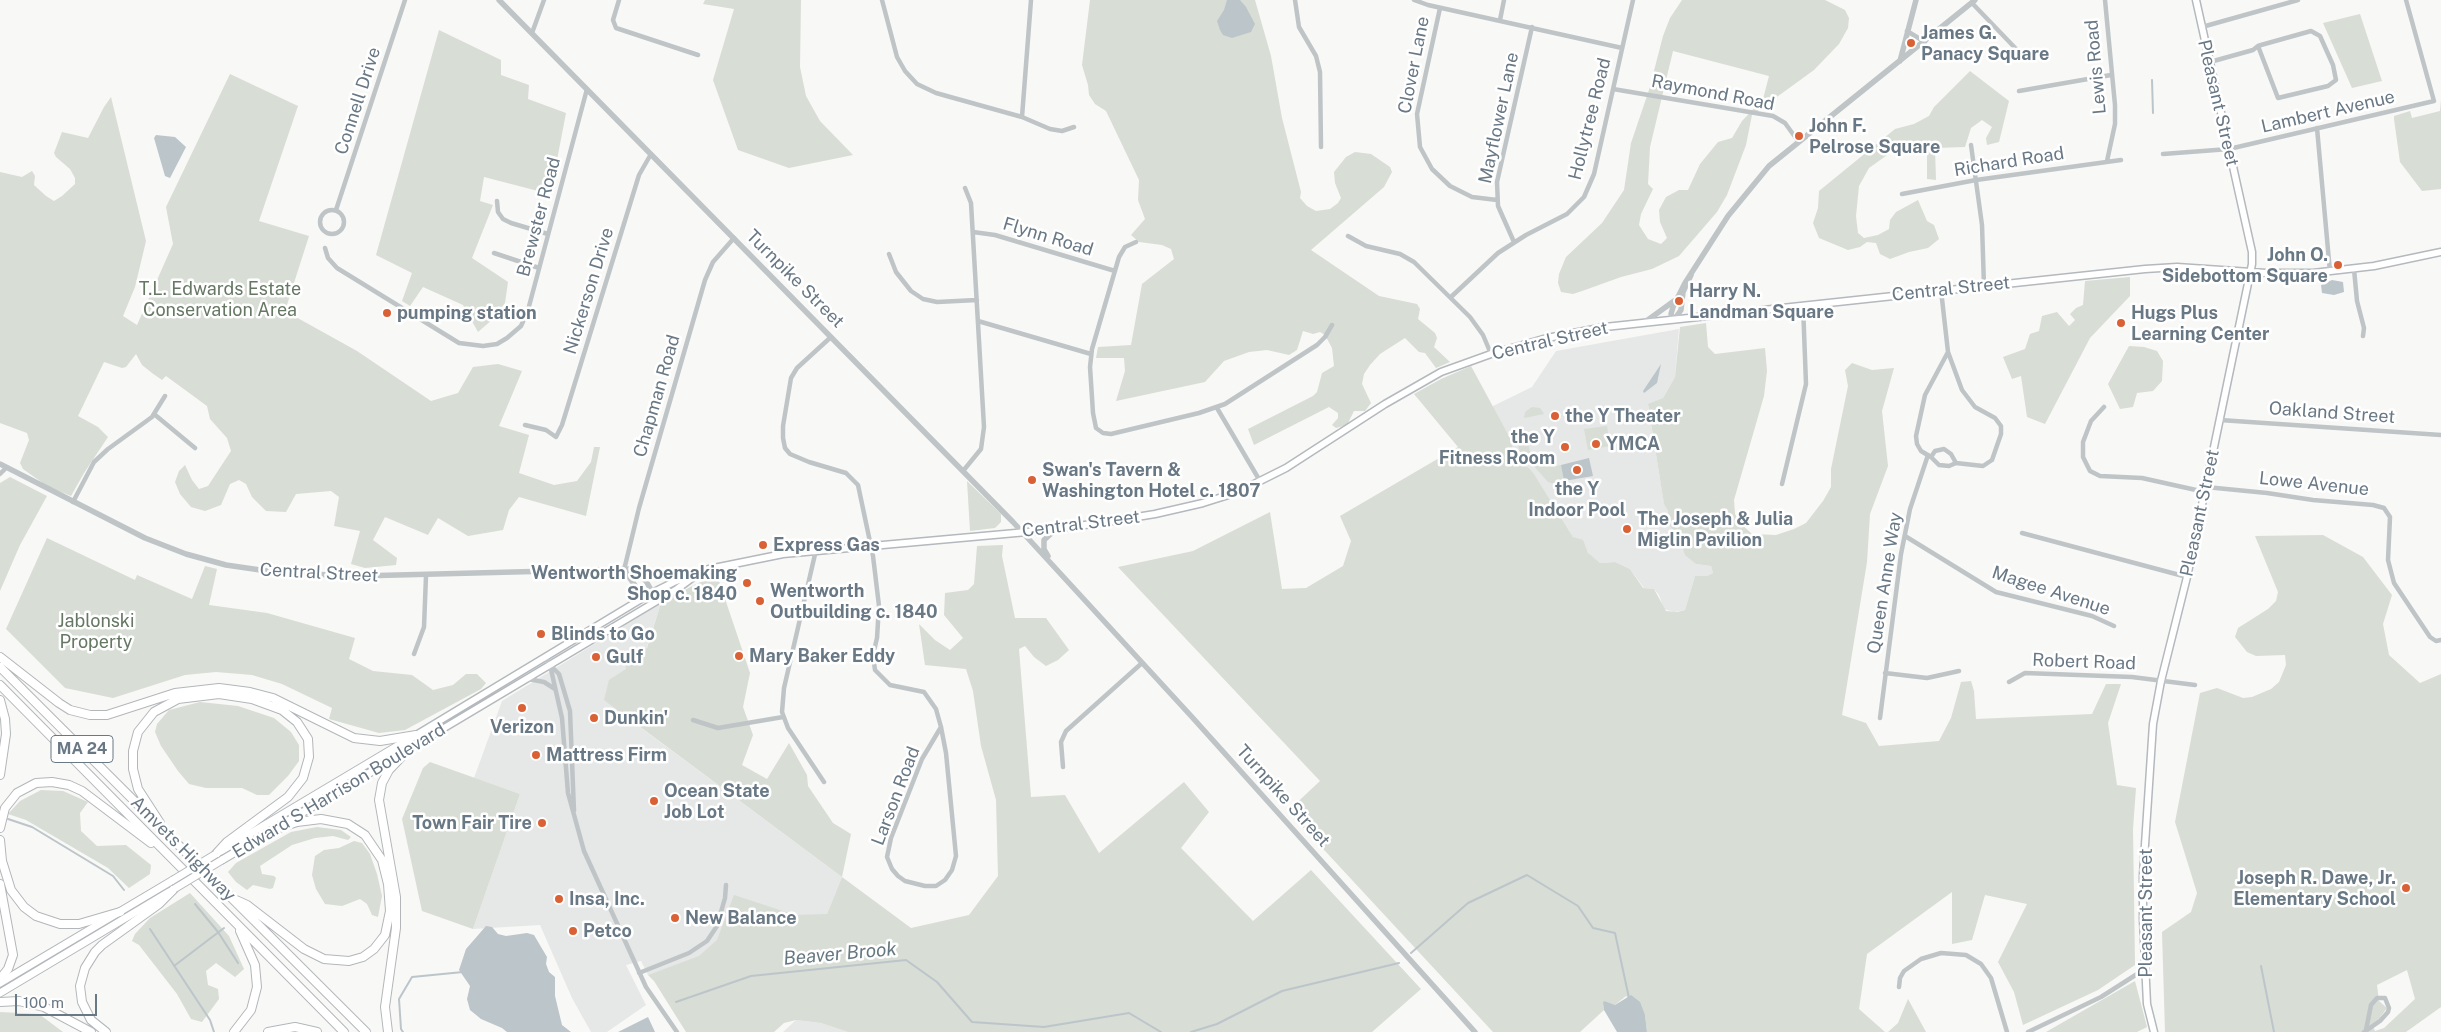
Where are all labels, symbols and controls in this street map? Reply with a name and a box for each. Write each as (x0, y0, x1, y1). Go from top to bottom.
street label: Clover Lane (1394, 15, 1434, 115)
street label: Lewis Road (2081, 19, 2111, 115)
place label: James G. Panacy Square (1921, 22, 2049, 64)
marker: James G. Panacy Square (1905, 37, 1917, 49)
street label: Pleasant Street (2193, 38, 2243, 168)
street label: Connell Drive (330, 45, 386, 157)
street label: Mayflower Lane (1475, 50, 1523, 186)
street label: Hollytree Road (1564, 56, 1616, 182)
street label: Raymond Road (1650, 70, 1776, 116)
street label: Lambert Avenue (2259, 86, 2397, 138)
place label: John F. Pelrose Square (1809, 115, 1940, 158)
marker: John F. Pelrose Square (1793, 130, 1805, 142)
street label: Richard Road (1952, 143, 2066, 181)
street label: Brewster Road (513, 155, 565, 279)
street label: Flynn Road (1000, 213, 1096, 261)
street label: Nickerson Drive (559, 225, 619, 357)
street label: Turnpike Street (741, 225, 849, 333)
place label: John O. Sidebottom Square (2162, 244, 2328, 286)
marker: John O. Sidebottom Square (2332, 259, 2344, 271)
street label: Central Street (1891, 272, 2011, 306)
park label: T.L. Edwards Estate Conservation Area (139, 278, 301, 320)
place label: Harry N. Landman Square (1689, 280, 1834, 322)
marker: Harry N. Landman Square (1673, 295, 1685, 307)
place label: pumping station (397, 302, 537, 324)
place label: Hugs Plus Learning Center (2131, 302, 2269, 344)
marker: pumping station (381, 307, 393, 319)
street label: Central Street (1490, 317, 1610, 365)
marker: Hugs Plus Learning Center (2115, 317, 2127, 329)
street label: Chapman Road (629, 332, 685, 460)
street label: Oakland Street (2268, 398, 2396, 428)
place label: the Y Theater (1565, 405, 1681, 427)
marker: the Y Theater (1549, 410, 1561, 422)
place label: the Y Fitness Room (1439, 426, 1555, 468)
place label: YMCA (1606, 433, 1660, 455)
marker: YMCA (1590, 438, 1602, 450)
marker: the Y Fitness Room (1559, 441, 1571, 453)
street label: Pleasant Street (2176, 447, 2224, 579)
place label: Swan's Tavern & Washington Hotel c. 1807 (1042, 459, 1260, 502)
marker: the Y Indoor Pool (1571, 464, 1583, 476)
street label: Lowe Avenue (2258, 467, 2370, 501)
marker: Swan's Tavern & Washington Hotel c. 1807 (1026, 474, 1038, 486)
place label: the Y Indoor Pool (1528, 478, 1626, 520)
street label: Central Street (1021, 506, 1141, 542)
place label: The Joseph & Julia Miglin Pavilion (1637, 508, 1793, 550)
street label: Queen Anne Way (1863, 511, 1907, 655)
marker: The Joseph & Julia Miglin Pavilion (1621, 523, 1633, 535)
place label: Express Gas (773, 534, 880, 556)
marker: Express Gas (757, 539, 769, 551)
street label: Central Street (259, 559, 379, 587)
place label: Wentworth Shoemaking Shop c. 1840 (531, 562, 737, 604)
street label: Magee Avenue (1989, 562, 2113, 620)
marker: Wentworth Shoemaking Shop c. 1840 (741, 577, 753, 589)
place label: Wentworth Outbuilding c. 1840 (770, 580, 938, 622)
marker: Wentworth Outbuilding c. 1840 (754, 595, 766, 607)
park label: Jablonski Property (58, 610, 134, 652)
place label: Blinds to Go (551, 623, 655, 645)
marker: Blinds to Go (535, 628, 547, 640)
place label: Mary Baker Eddy (749, 645, 895, 667)
place label: Gulf (606, 646, 643, 668)
street label: Robert Road (2032, 649, 2136, 675)
marker: Mary Baker Eddy (733, 650, 745, 662)
marker: Gulf (590, 651, 602, 663)
marker: Verizon (516, 702, 528, 714)
place label: Dunkin' (604, 707, 668, 729)
marker: Dunkin' (588, 712, 600, 724)
place label: Verizon (490, 716, 554, 738)
street label: Edward S Harrison Boulevard (229, 719, 449, 863)
road number: MA 24 (51, 736, 113, 762)
street label: Turnpike Street (1232, 741, 1334, 851)
place label: Mattress Firm (546, 744, 667, 766)
street label: Larson Road (867, 744, 925, 848)
marker: Mattress Firm (530, 749, 542, 761)
place label: Ocean State Job Lot (664, 780, 770, 822)
street label: Amvets Highway (126, 792, 240, 906)
marker: Ocean State Job Lot (648, 795, 660, 807)
place label: Town Fair Tire (412, 812, 532, 834)
marker: Town Fair Tire (536, 817, 548, 829)
street label: Pleasant Street (2135, 848, 2157, 978)
place label: Joseph R. Dawe, Jr. Elementary School (2233, 867, 2396, 910)
marker: Joseph R. Dawe, Jr. Elementary School (2400, 882, 2412, 894)
place label: Insa, Inc. (569, 888, 645, 910)
marker: Insa, Inc. (553, 893, 565, 905)
place label: New Balance (685, 907, 797, 929)
marker: New Balance (669, 912, 681, 924)
place label: Petco (583, 920, 632, 942)
marker: Petco (567, 925, 579, 937)
water label: Beaver Brook (782, 938, 898, 970)
scale bar (18, 984, 100, 1016)
text: 100 m (23, 994, 64, 1011)

